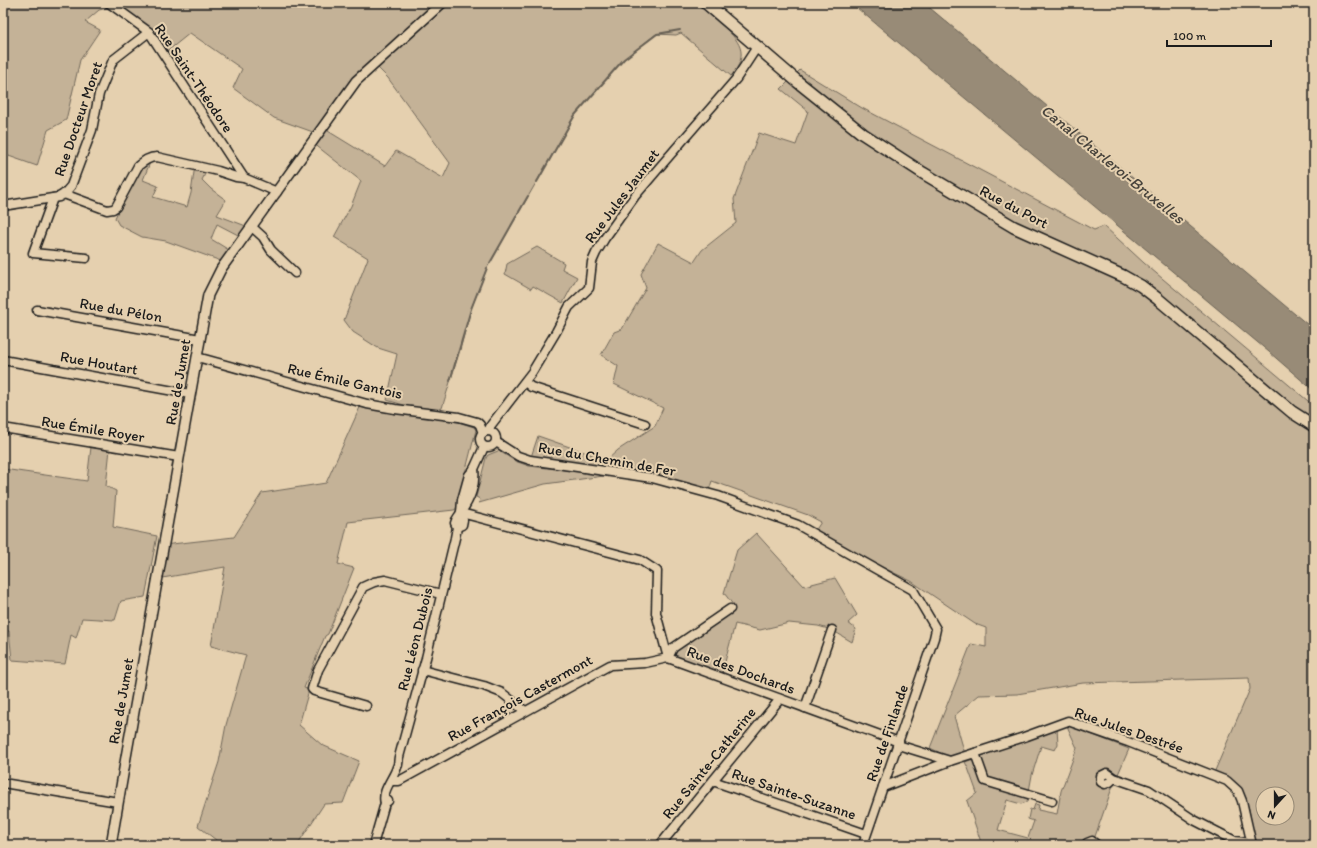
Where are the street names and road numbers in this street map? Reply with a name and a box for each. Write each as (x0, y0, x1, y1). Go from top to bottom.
street label: Rue Saint-Théodore (151, 20, 237, 136)
street label: Rue Docteur Moret (50, 59, 106, 179)
street label: Rue Jules Jaumet (581, 145, 663, 247)
street label: Rue du Port (977, 181, 1052, 233)
street label: Rue du Pélon (78, 294, 164, 326)
street label: Rue de Jumet (162, 337, 194, 426)
street label: Rue Houtart (59, 347, 140, 379)
street label: Rue Émile Gantois (286, 359, 405, 403)
street label: Rue Émile Royer (40, 412, 146, 446)
street label: Rue du Chemin de Fer (537, 438, 677, 480)
street label: Rue Léon Dubois (393, 585, 437, 693)
street label: Rue des Dochards (684, 642, 798, 698)
street label: Rue François Castermont (444, 651, 596, 745)
street label: Rue de Jumet (105, 656, 137, 745)
street label: Rue de Finlande (862, 682, 912, 784)
street label: Rue Sainte-Catherine (658, 703, 760, 823)
street label: Rue Jules Destrée (1072, 703, 1186, 757)
street label: Rue Sainte-Suzanne (729, 764, 859, 824)

